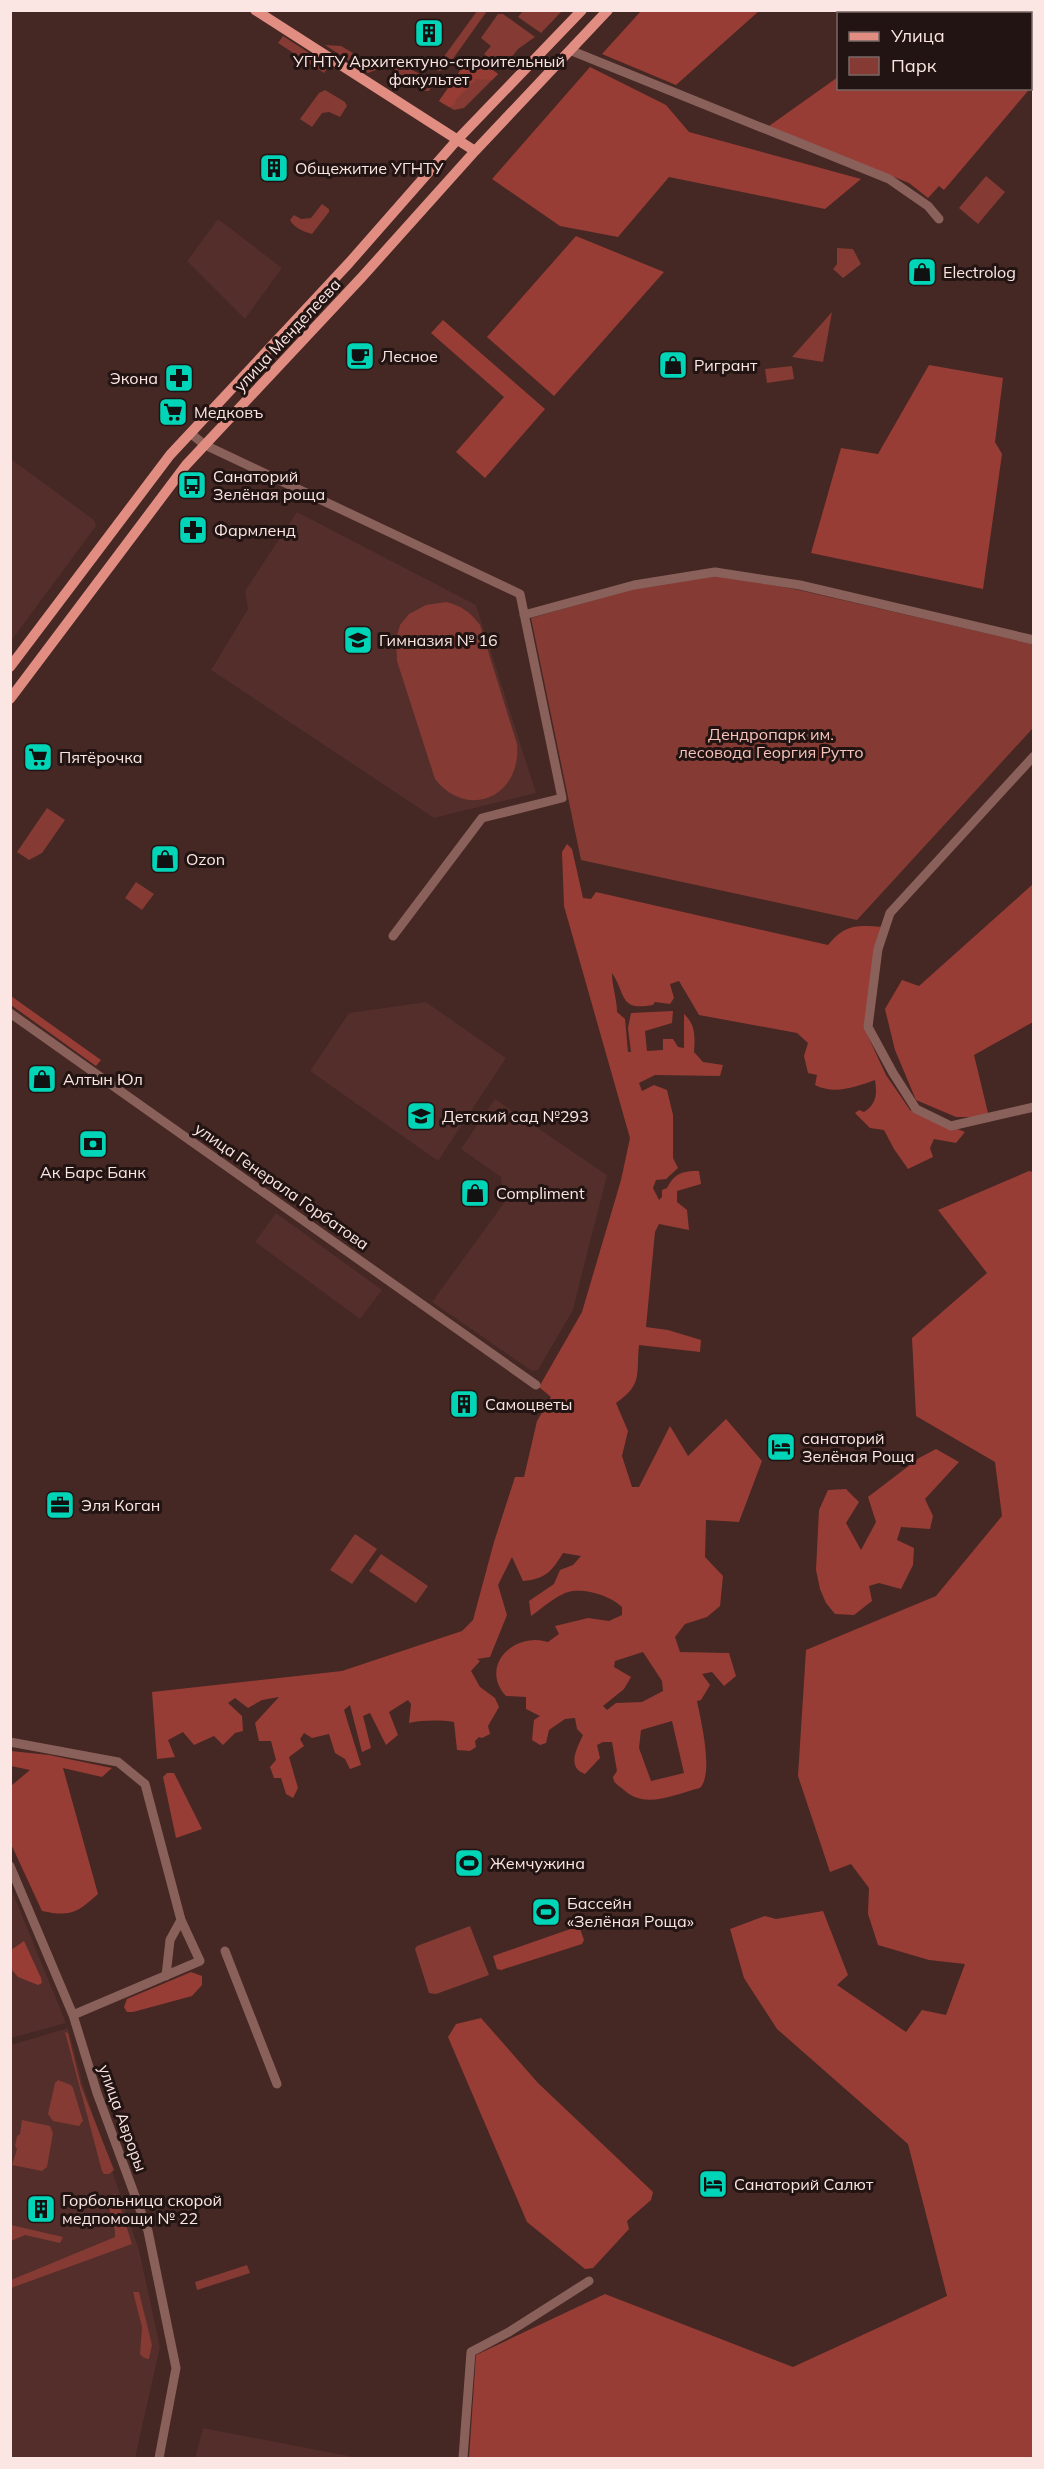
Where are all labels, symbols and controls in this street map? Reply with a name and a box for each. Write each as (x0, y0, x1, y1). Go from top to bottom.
legend (837, 12, 1032, 90)
building icon: УГНТУ Архитектуно-строительный факультет (413, 17, 445, 49)
text: Улица (890, 24, 945, 47)
place label: УГНТУ Архитектуно-строительный факультет (292, 51, 565, 89)
text: Парк (891, 54, 937, 77)
building icon: Общежитие УГНТУ (258, 152, 290, 184)
place label: Общежитие УГНТУ (295, 158, 444, 178)
shop icon: Electrolog (906, 256, 938, 288)
place label: Electrolog (943, 262, 1016, 282)
street label: улица Менделеева (229, 274, 345, 396)
cafe icon: Лесное (344, 340, 376, 372)
place label: Лесное (381, 346, 438, 366)
shop icon: Ригрант (657, 349, 689, 381)
place label: Ригрант (694, 355, 758, 375)
pharmacy icon: Экона (163, 362, 195, 394)
place label: Экона (110, 368, 158, 388)
supermarket icon: Медковъ (157, 396, 189, 428)
place label: Медковъ (194, 402, 263, 422)
place label: Санаторий Зелёная роща (213, 466, 325, 504)
bus stop icon: Санаторий Зелёная роща (176, 469, 208, 501)
pharmacy icon: Фармленд (177, 514, 209, 546)
place label: Фармленд (214, 520, 296, 540)
school or university icon: Гимназия № 16 (342, 624, 374, 656)
place label: Гимназия № 16 (379, 630, 498, 650)
park label: Дендропарк им. лесовода Георгия Рутто (678, 724, 864, 762)
supermarket icon: Пятёрочка (22, 741, 54, 773)
place label: Пятёрочка (59, 747, 143, 767)
shop icon: Ozon (149, 843, 181, 875)
place label: Ozon (186, 849, 225, 869)
shop icon: Алтын Юл (26, 1063, 58, 1095)
place label: Алтын Юл (63, 1069, 143, 1089)
school or university icon: Детский сад №293 (405, 1100, 437, 1132)
place label: Детский сад №293 (442, 1106, 589, 1126)
street label: улица Генерала Горбатова (191, 1118, 373, 1254)
bank icon: Ак Барс Банк (77, 1128, 109, 1160)
place label: Ак Барс Банк (40, 1162, 146, 1182)
shop icon: Compliment (459, 1177, 491, 1209)
place label: Compliment (496, 1183, 585, 1203)
building icon: Самоцветы (448, 1388, 480, 1420)
place label: Самоцветы (485, 1394, 572, 1414)
place label: санаторий Зелёная Роща (802, 1428, 915, 1466)
hotel icon: санаторий Зелёная Роща (765, 1431, 797, 1463)
office icon: Эля Коган (44, 1489, 76, 1521)
place label: Эля Коган (81, 1495, 160, 1515)
sports icon: Жемчужина (453, 1847, 485, 1879)
place label: Жемчужина (490, 1853, 585, 1873)
place label: Бассейн «Зелёная Роща» (567, 1893, 694, 1931)
sports icon: Бассейн «Зелёная Роща» (530, 1896, 562, 1928)
street label: улица Авроры (94, 2062, 152, 2174)
hotel icon: Санаторий Салют (697, 2168, 729, 2200)
place label: Санаторий Салют (734, 2174, 874, 2194)
place label: Горбольница скорой медпомощи № 22 (62, 2190, 222, 2228)
building icon: Горбольница скорой медпомощи № 22 (25, 2193, 57, 2225)

